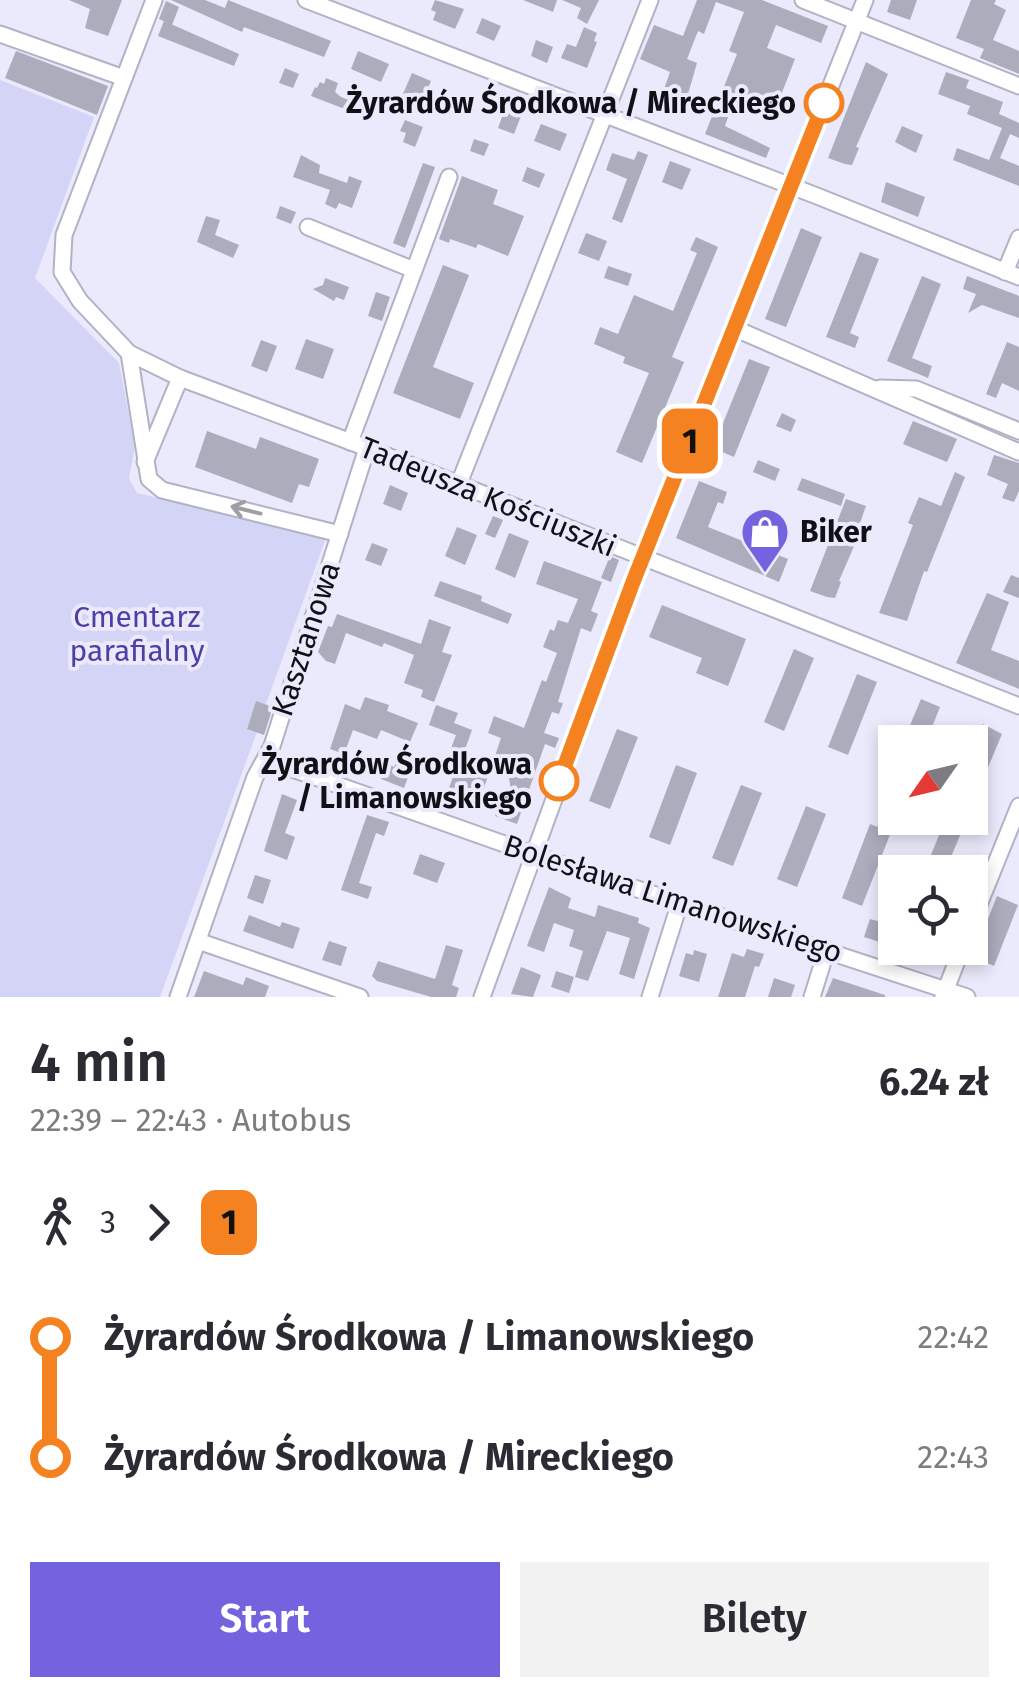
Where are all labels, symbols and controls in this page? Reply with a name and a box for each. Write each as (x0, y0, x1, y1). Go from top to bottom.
place label: Żyrardów Środkowa / Mireckiego (346, 82, 796, 121)
marker: Żyrardów Środkowa / Mireckiego (805, 84, 843, 122)
line badge: 1 (658, 408, 722, 474)
text: 1 (682, 420, 698, 462)
street label: Tadeusza Kościuszki (355, 429, 621, 565)
one-way arrow (231, 500, 262, 519)
shop icon: Biker (739, 506, 791, 574)
place label: Biker (800, 514, 873, 550)
street label: Kasztanowa (264, 557, 348, 721)
park label: Cmentarz parafialny (70, 599, 205, 669)
north arrow (878, 725, 988, 835)
map controls (878, 725, 988, 965)
place label: Żyrardów Środkowa / Limanowskiego (261, 743, 532, 816)
marker: Żyrardów Środkowa / Limanowskiego (540, 762, 578, 800)
street label: Bolesława Limanowskiego (499, 827, 847, 971)
button: locate (878, 855, 988, 965)
text: 4 min (30, 1030, 168, 1096)
text: 6.24 zł (879, 1059, 989, 1105)
text: 22:39 – 22:43 · Autobus (30, 1101, 351, 1139)
icon: walk (30, 1195, 85, 1250)
icon: forward (131, 1195, 186, 1250)
text: 1 (221, 1201, 237, 1243)
text: 3 (100, 1203, 116, 1241)
text: Żyrardów Środkowa / Limanowskiego (104, 1314, 754, 1360)
text: 22:42 (918, 1318, 989, 1356)
text: Żyrardów Środkowa / Mireckiego (104, 1434, 674, 1480)
text: 22:43 (917, 1438, 989, 1476)
button: Start (30, 1562, 500, 1677)
button: Bilety (520, 1562, 989, 1677)

